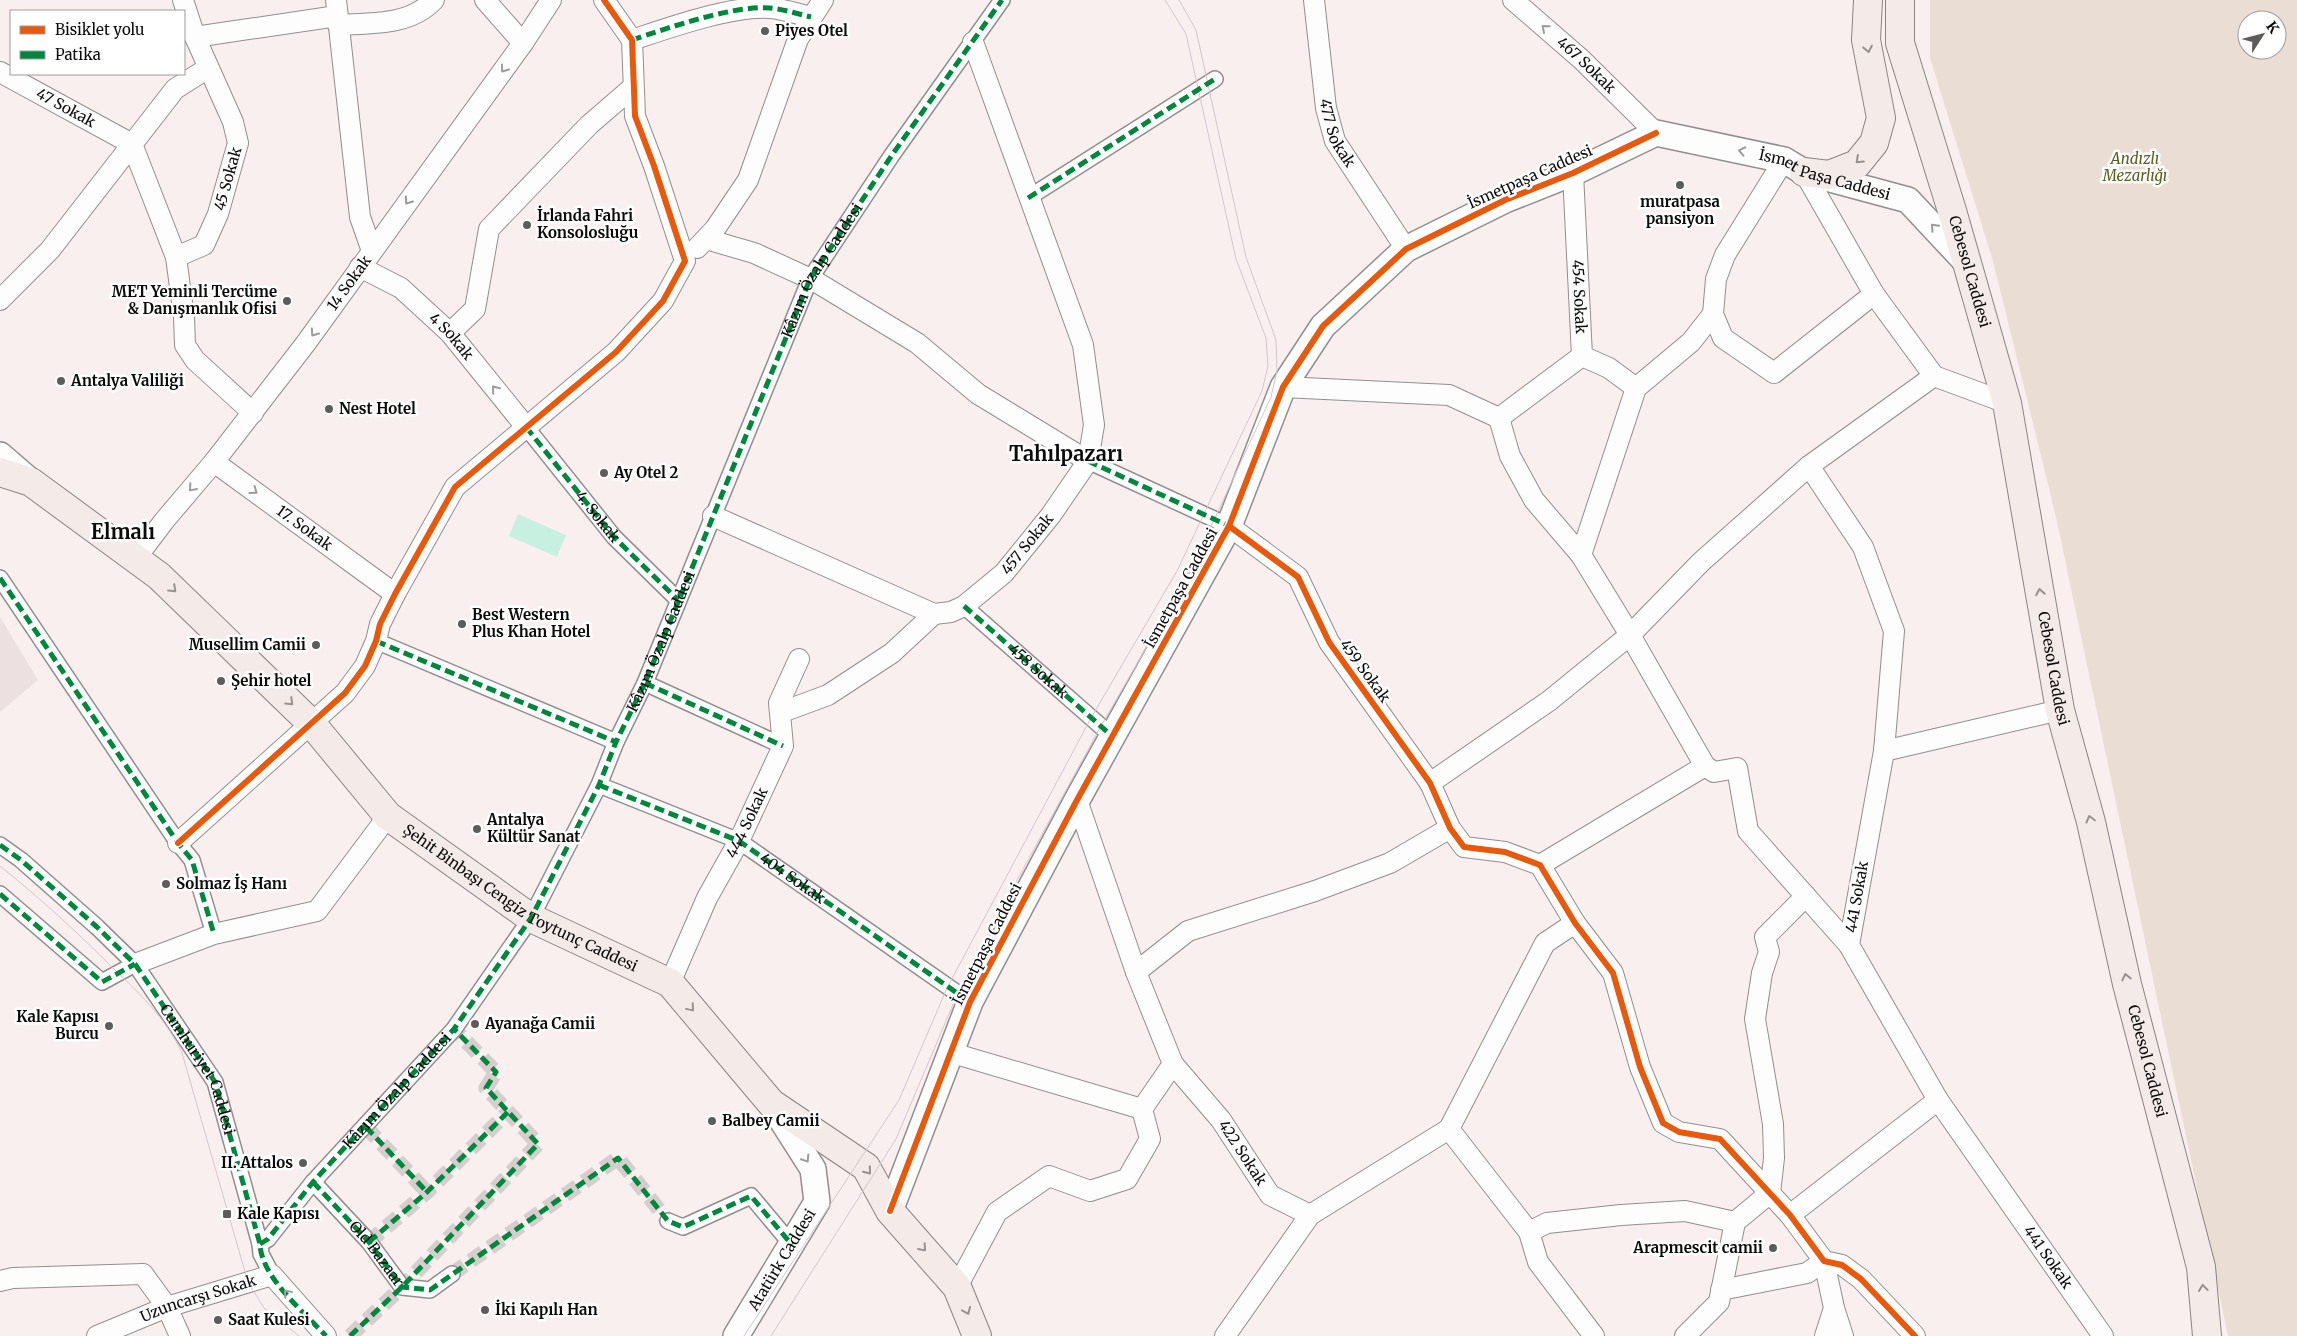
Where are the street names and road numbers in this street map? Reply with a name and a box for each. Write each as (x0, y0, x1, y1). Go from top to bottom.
street label: 467 Sokak (1553, 32, 1620, 97)
street label: 47 Sokak (33, 84, 99, 132)
street label: 477 Sokak (1316, 98, 1360, 171)
street label: İsmetpaşa Caddesi (1465, 140, 1595, 213)
street label: 45 Sokak (209, 144, 246, 213)
street label: İsmet Paşa Caddesi (1757, 145, 1893, 204)
street label: Kâzım Özalp Caddesi (777, 199, 867, 340)
street label: Cebesol Caddesi (1945, 213, 1995, 330)
street label: 14 Sokak (323, 251, 375, 314)
street label: 454 Sokak (1568, 259, 1591, 335)
street label: 4 Sokak (425, 308, 478, 364)
street label: 4. Sokak (572, 487, 625, 547)
street label: 17. Sokak (273, 501, 337, 555)
street label: 457 Sokak (997, 509, 1058, 578)
street label: İsmetpaşa Caddesi (1140, 524, 1222, 651)
street label: Kâzım Özalp Caddesi (622, 568, 699, 715)
street label: Cebesol Caddesi (2034, 610, 2074, 728)
street label: 459 Sokak (1336, 635, 1395, 706)
street label: 458 Sokak (1005, 640, 1073, 703)
street label: 444 Sokak (721, 784, 772, 861)
street label: Şehit Binbaşı Cengiz Toytunç Caddesi (400, 820, 641, 976)
street label: 404 Sokak (756, 848, 830, 908)
street label: 441 Sokak (1841, 859, 1872, 934)
street label: İsmetpaşa Caddesi (948, 879, 1026, 1008)
street label: Cumhuriyet Caddesi (156, 1000, 239, 1137)
street label: Cebesol Caddesi (2124, 1003, 2171, 1119)
street label: Kâzım Özalp Caddesi (338, 1028, 455, 1153)
street label: 422 Sokak (1215, 1116, 1271, 1189)
street label: Atatürk Caddesi (743, 1205, 820, 1315)
street label: Old Bazaar (345, 1217, 408, 1290)
street label: 441 Sokak (2020, 1222, 2077, 1292)
street label: Uzuncarşı Sokak (137, 1270, 259, 1326)

